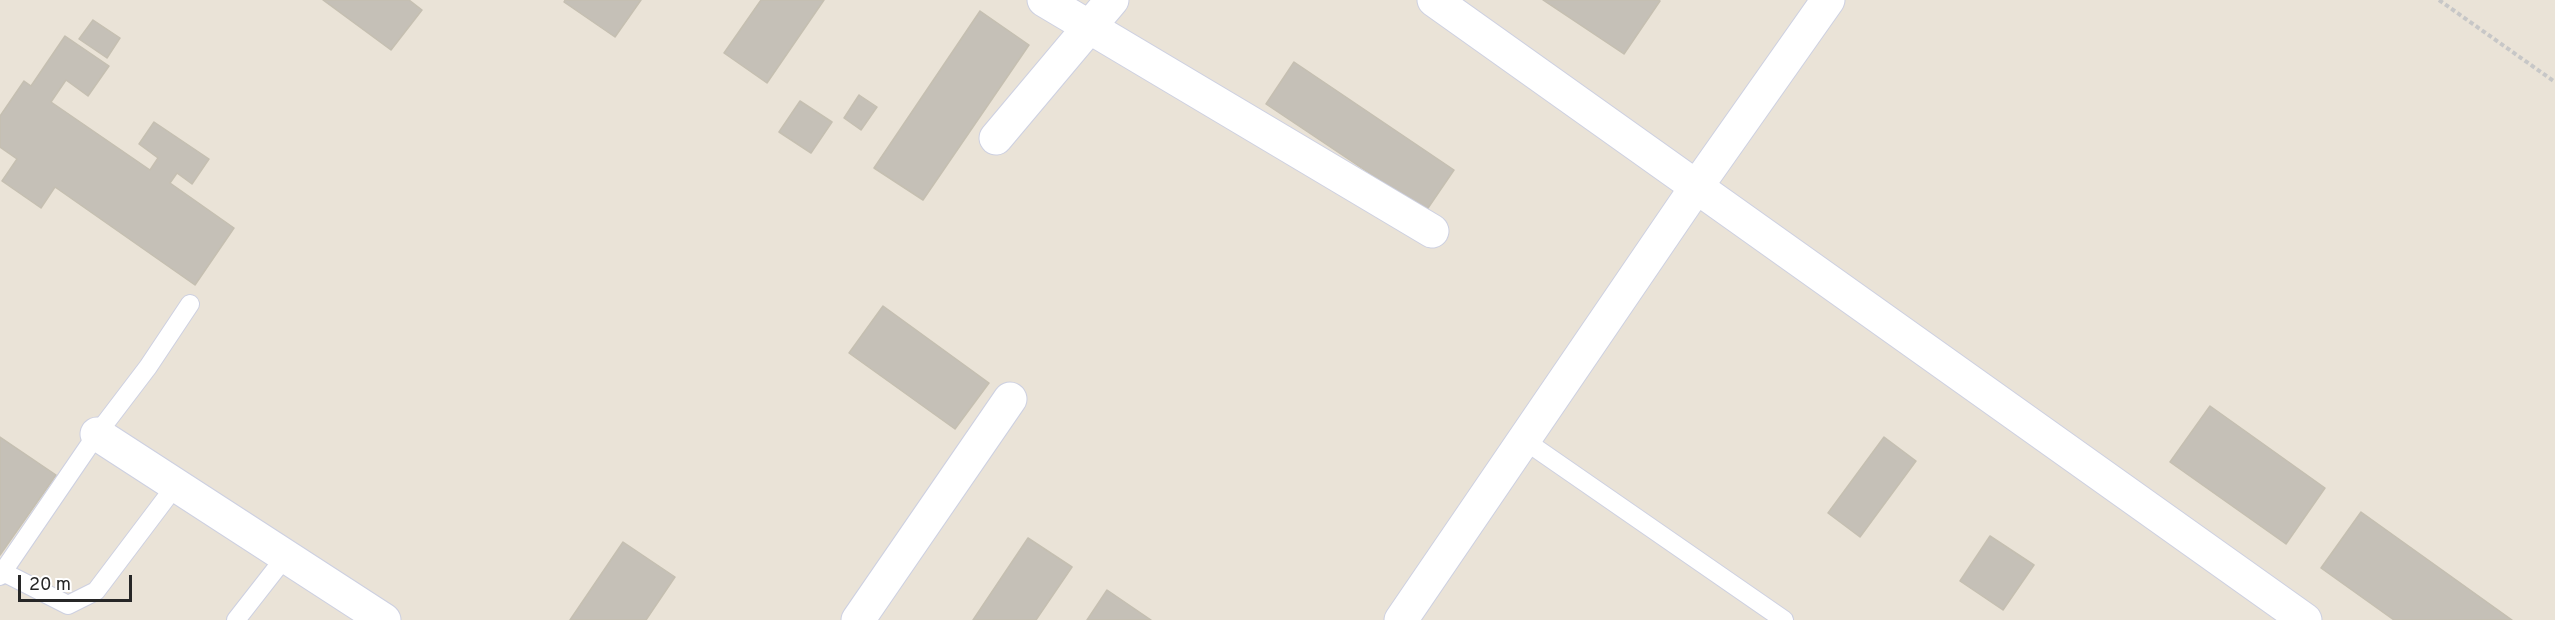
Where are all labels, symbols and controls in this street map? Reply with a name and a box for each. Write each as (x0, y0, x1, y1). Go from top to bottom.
scale bar (21, 563, 135, 601)
text: 20 m (29, 574, 71, 597)

